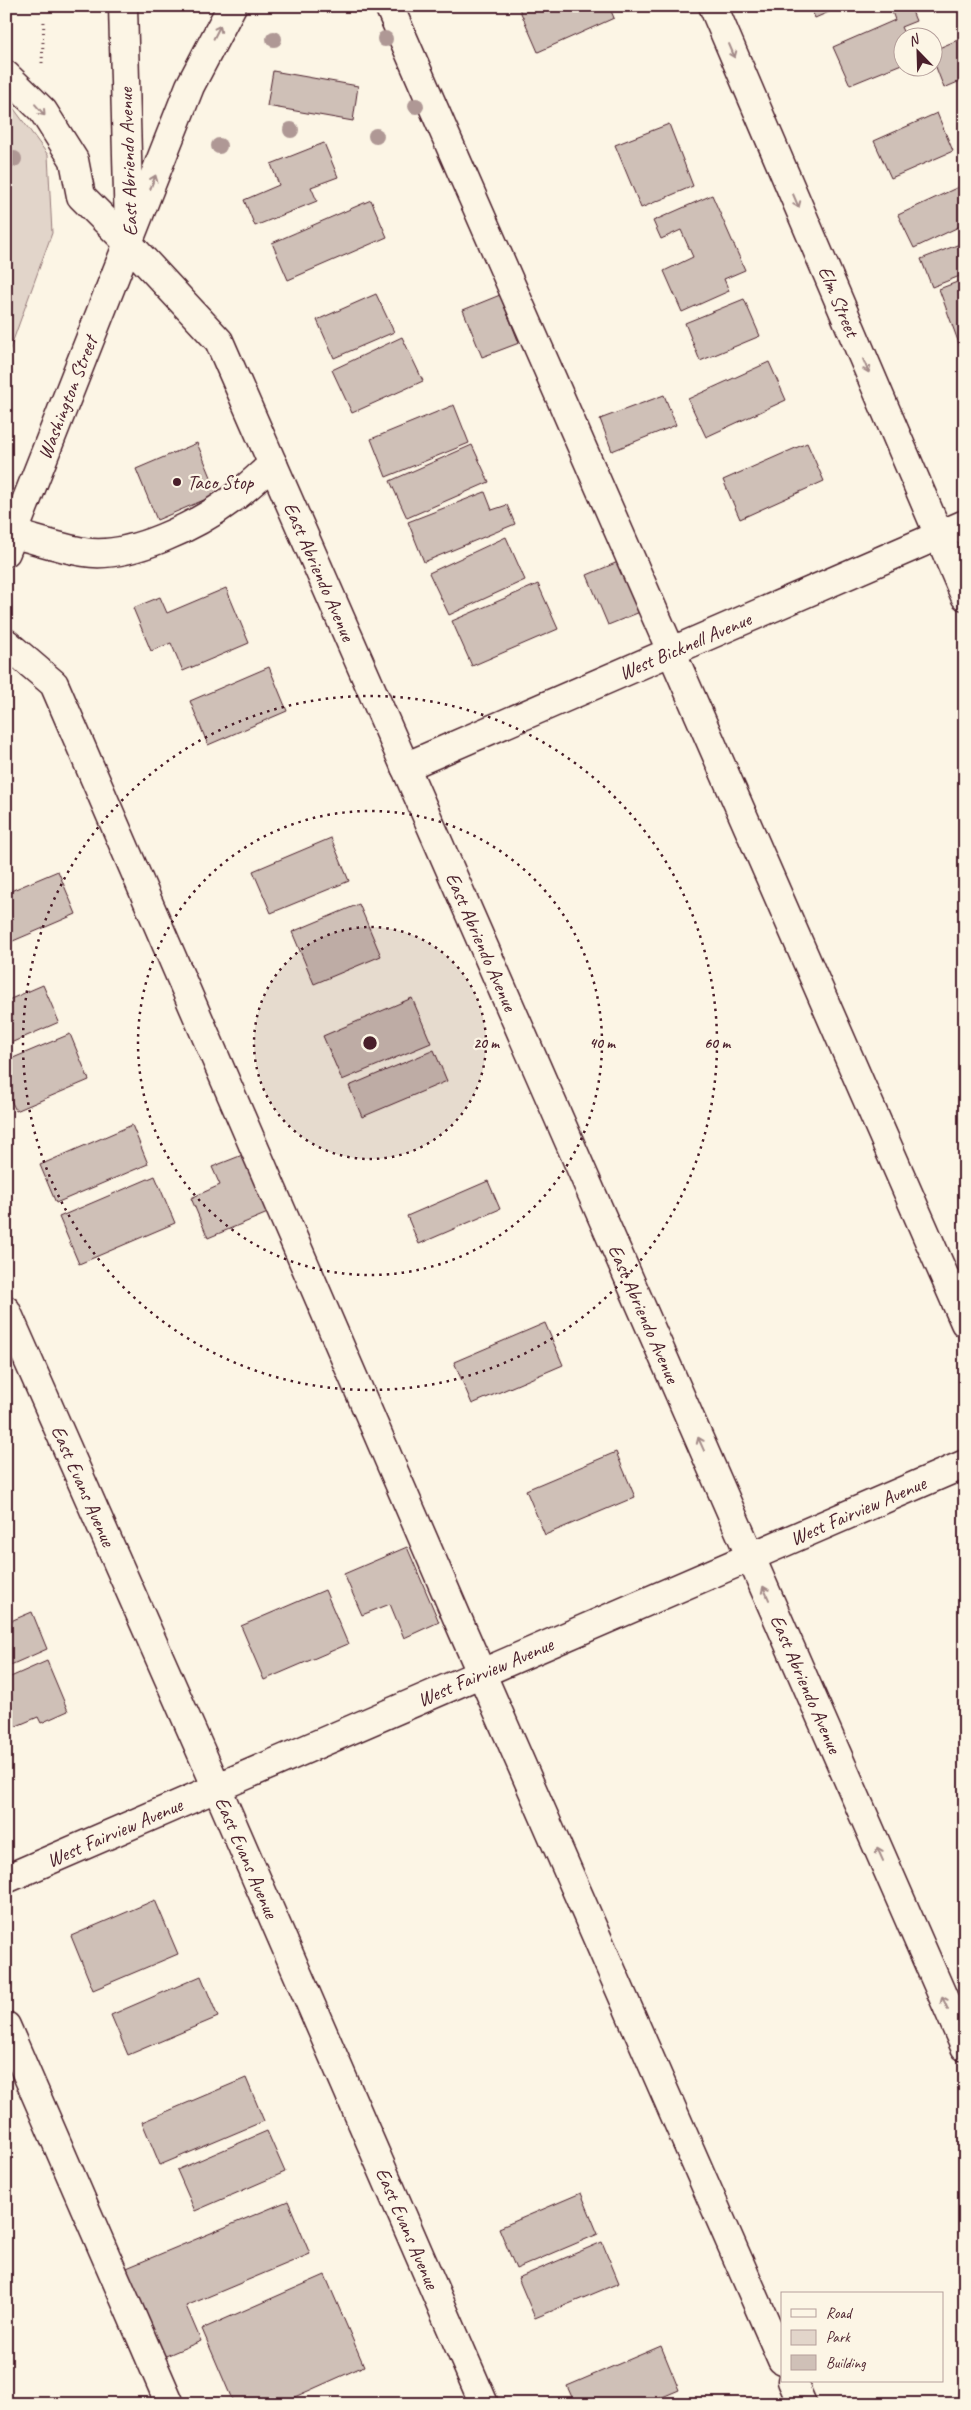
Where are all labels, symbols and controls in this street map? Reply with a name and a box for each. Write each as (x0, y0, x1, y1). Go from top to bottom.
one-way arrow (212, 25, 222, 40)
north arrow (894, 28, 944, 78)
text: N (906, 30, 923, 50)
one-way arrow (728, 43, 738, 58)
street label: East Abriendo Avenue (113, 86, 143, 237)
one-way arrow (35, 103, 46, 116)
one-way arrow (149, 174, 158, 190)
one-way arrow (791, 193, 801, 208)
street label: Elm Street (813, 262, 866, 342)
street label: Washington Street (31, 329, 104, 463)
one-way arrow (862, 358, 872, 373)
place label: Taco Stop (187, 470, 254, 495)
marker: Taco Stop (171, 476, 183, 488)
street label: East Abriendo Avenue (279, 498, 362, 646)
street label: West Bicknell Avenue (615, 605, 756, 685)
street label: East Abriendo Avenue (440, 868, 523, 1016)
centre of rings (361, 1034, 379, 1052)
text: 20 m (473, 1034, 500, 1053)
text: 40 m (589, 1034, 616, 1053)
text: 60 m (704, 1034, 731, 1053)
street label: East Abriendo Avenue (603, 1240, 686, 1388)
street label: East Evans Avenue (46, 1421, 122, 1551)
one-way arrow (696, 1437, 706, 1452)
street label: West Fairview Avenue (786, 1470, 931, 1551)
one-way arrow (761, 1586, 771, 1601)
street label: East Abriendo Avenue (765, 1611, 848, 1758)
street label: West Fairview Avenue (413, 1631, 558, 1712)
street label: West Fairview Avenue (43, 1791, 187, 1872)
street label: East Evans Avenue (210, 1793, 285, 1923)
one-way arrow (875, 1847, 885, 1862)
one-way arrow (940, 1996, 950, 2011)
street label: East Evans Avenue (370, 2164, 446, 2294)
legend (781, 2292, 944, 2382)
text: Road (826, 2304, 853, 2323)
text: Park (826, 2328, 851, 2347)
text: Building (826, 2354, 866, 2373)

